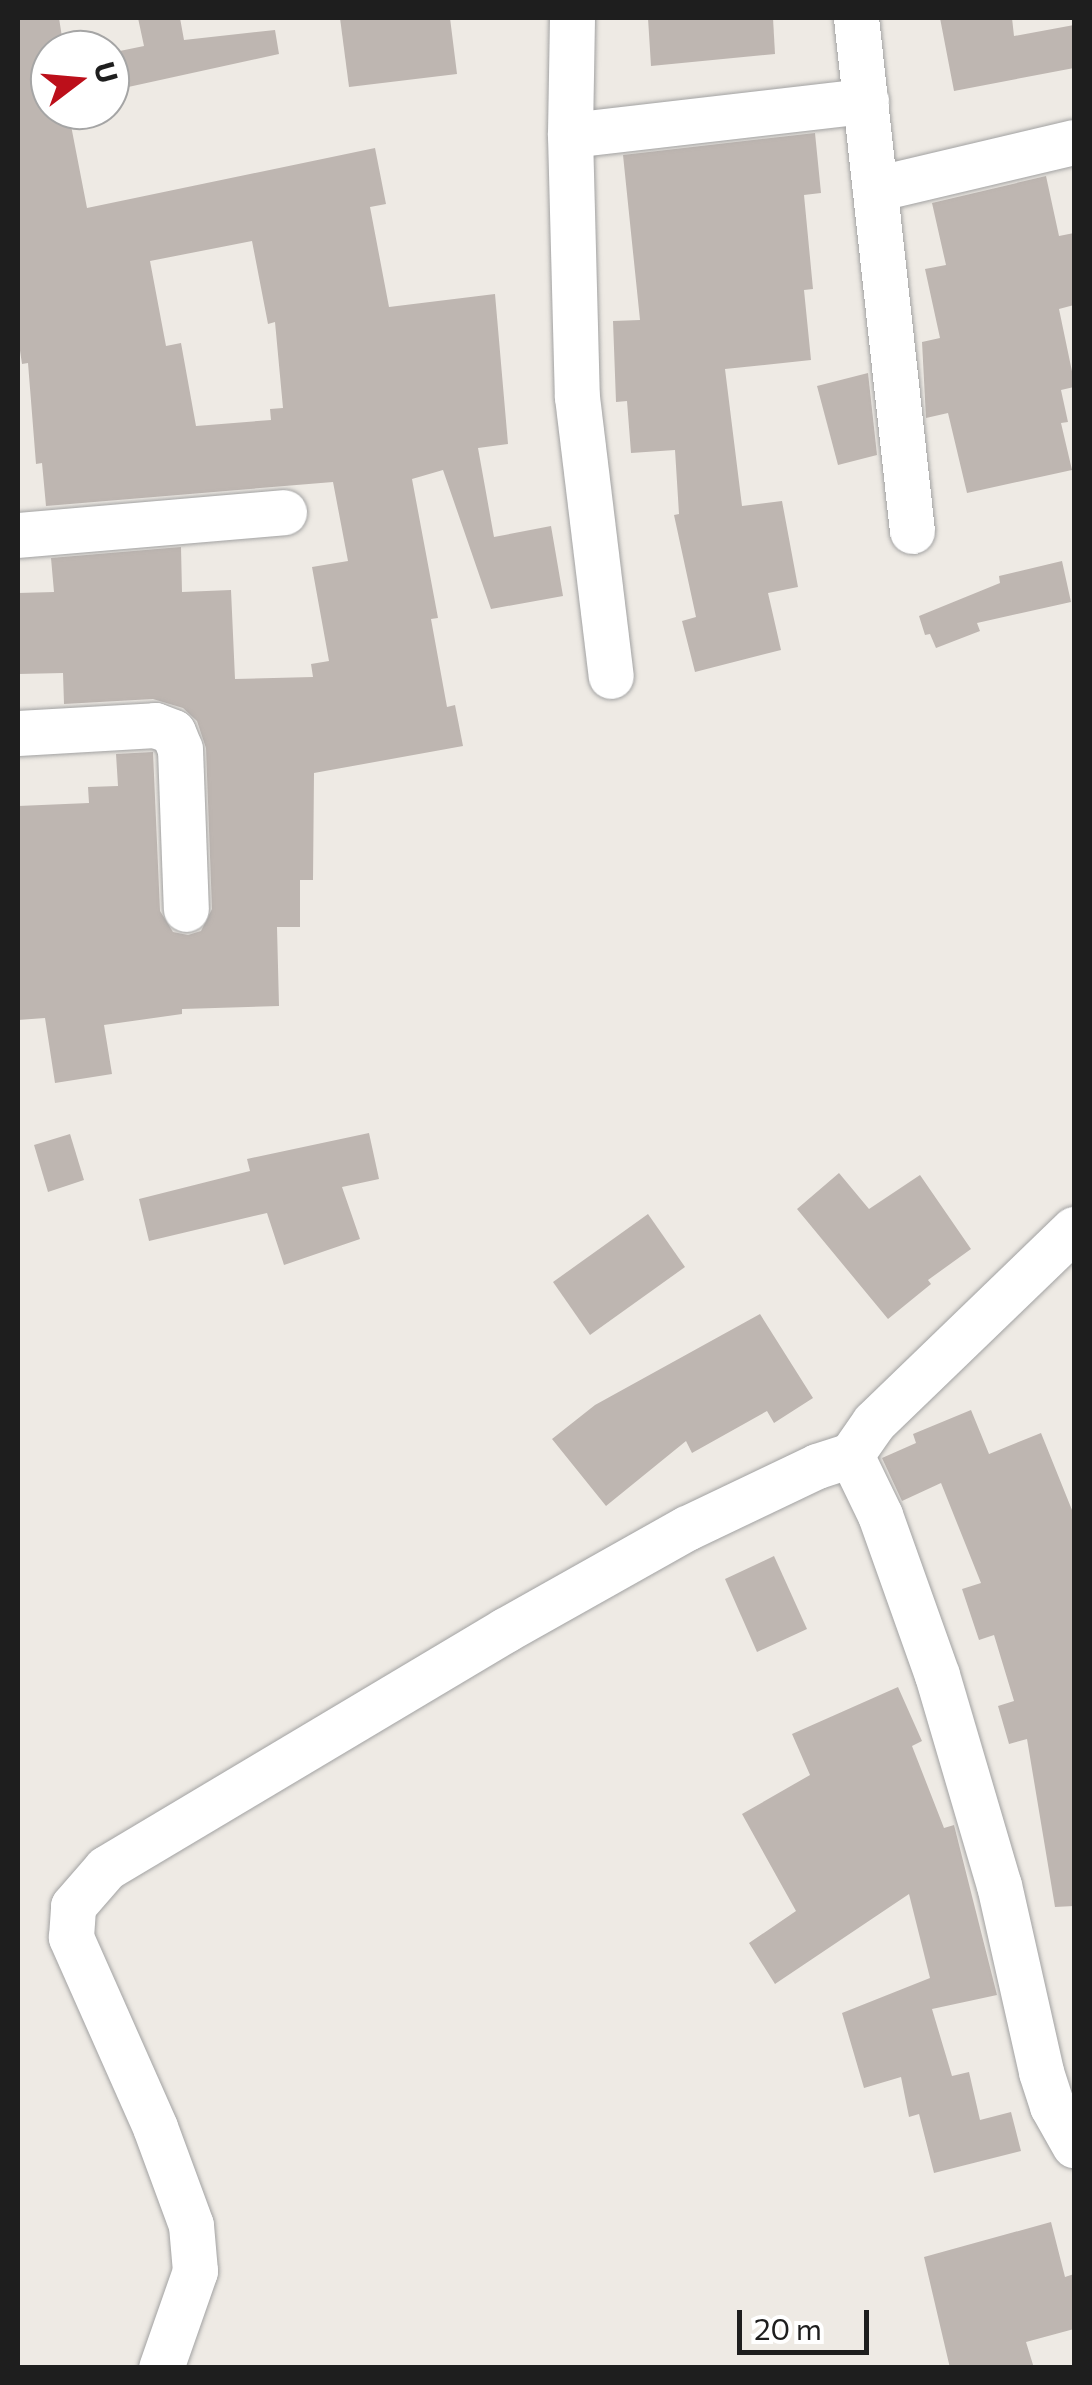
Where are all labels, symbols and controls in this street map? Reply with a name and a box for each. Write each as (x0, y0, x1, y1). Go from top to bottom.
north arrow (30, 30, 130, 130)
text: U (88, 58, 126, 87)
scale bar (742, 2290, 874, 2352)
text: 20 m (754, 2309, 822, 2346)

